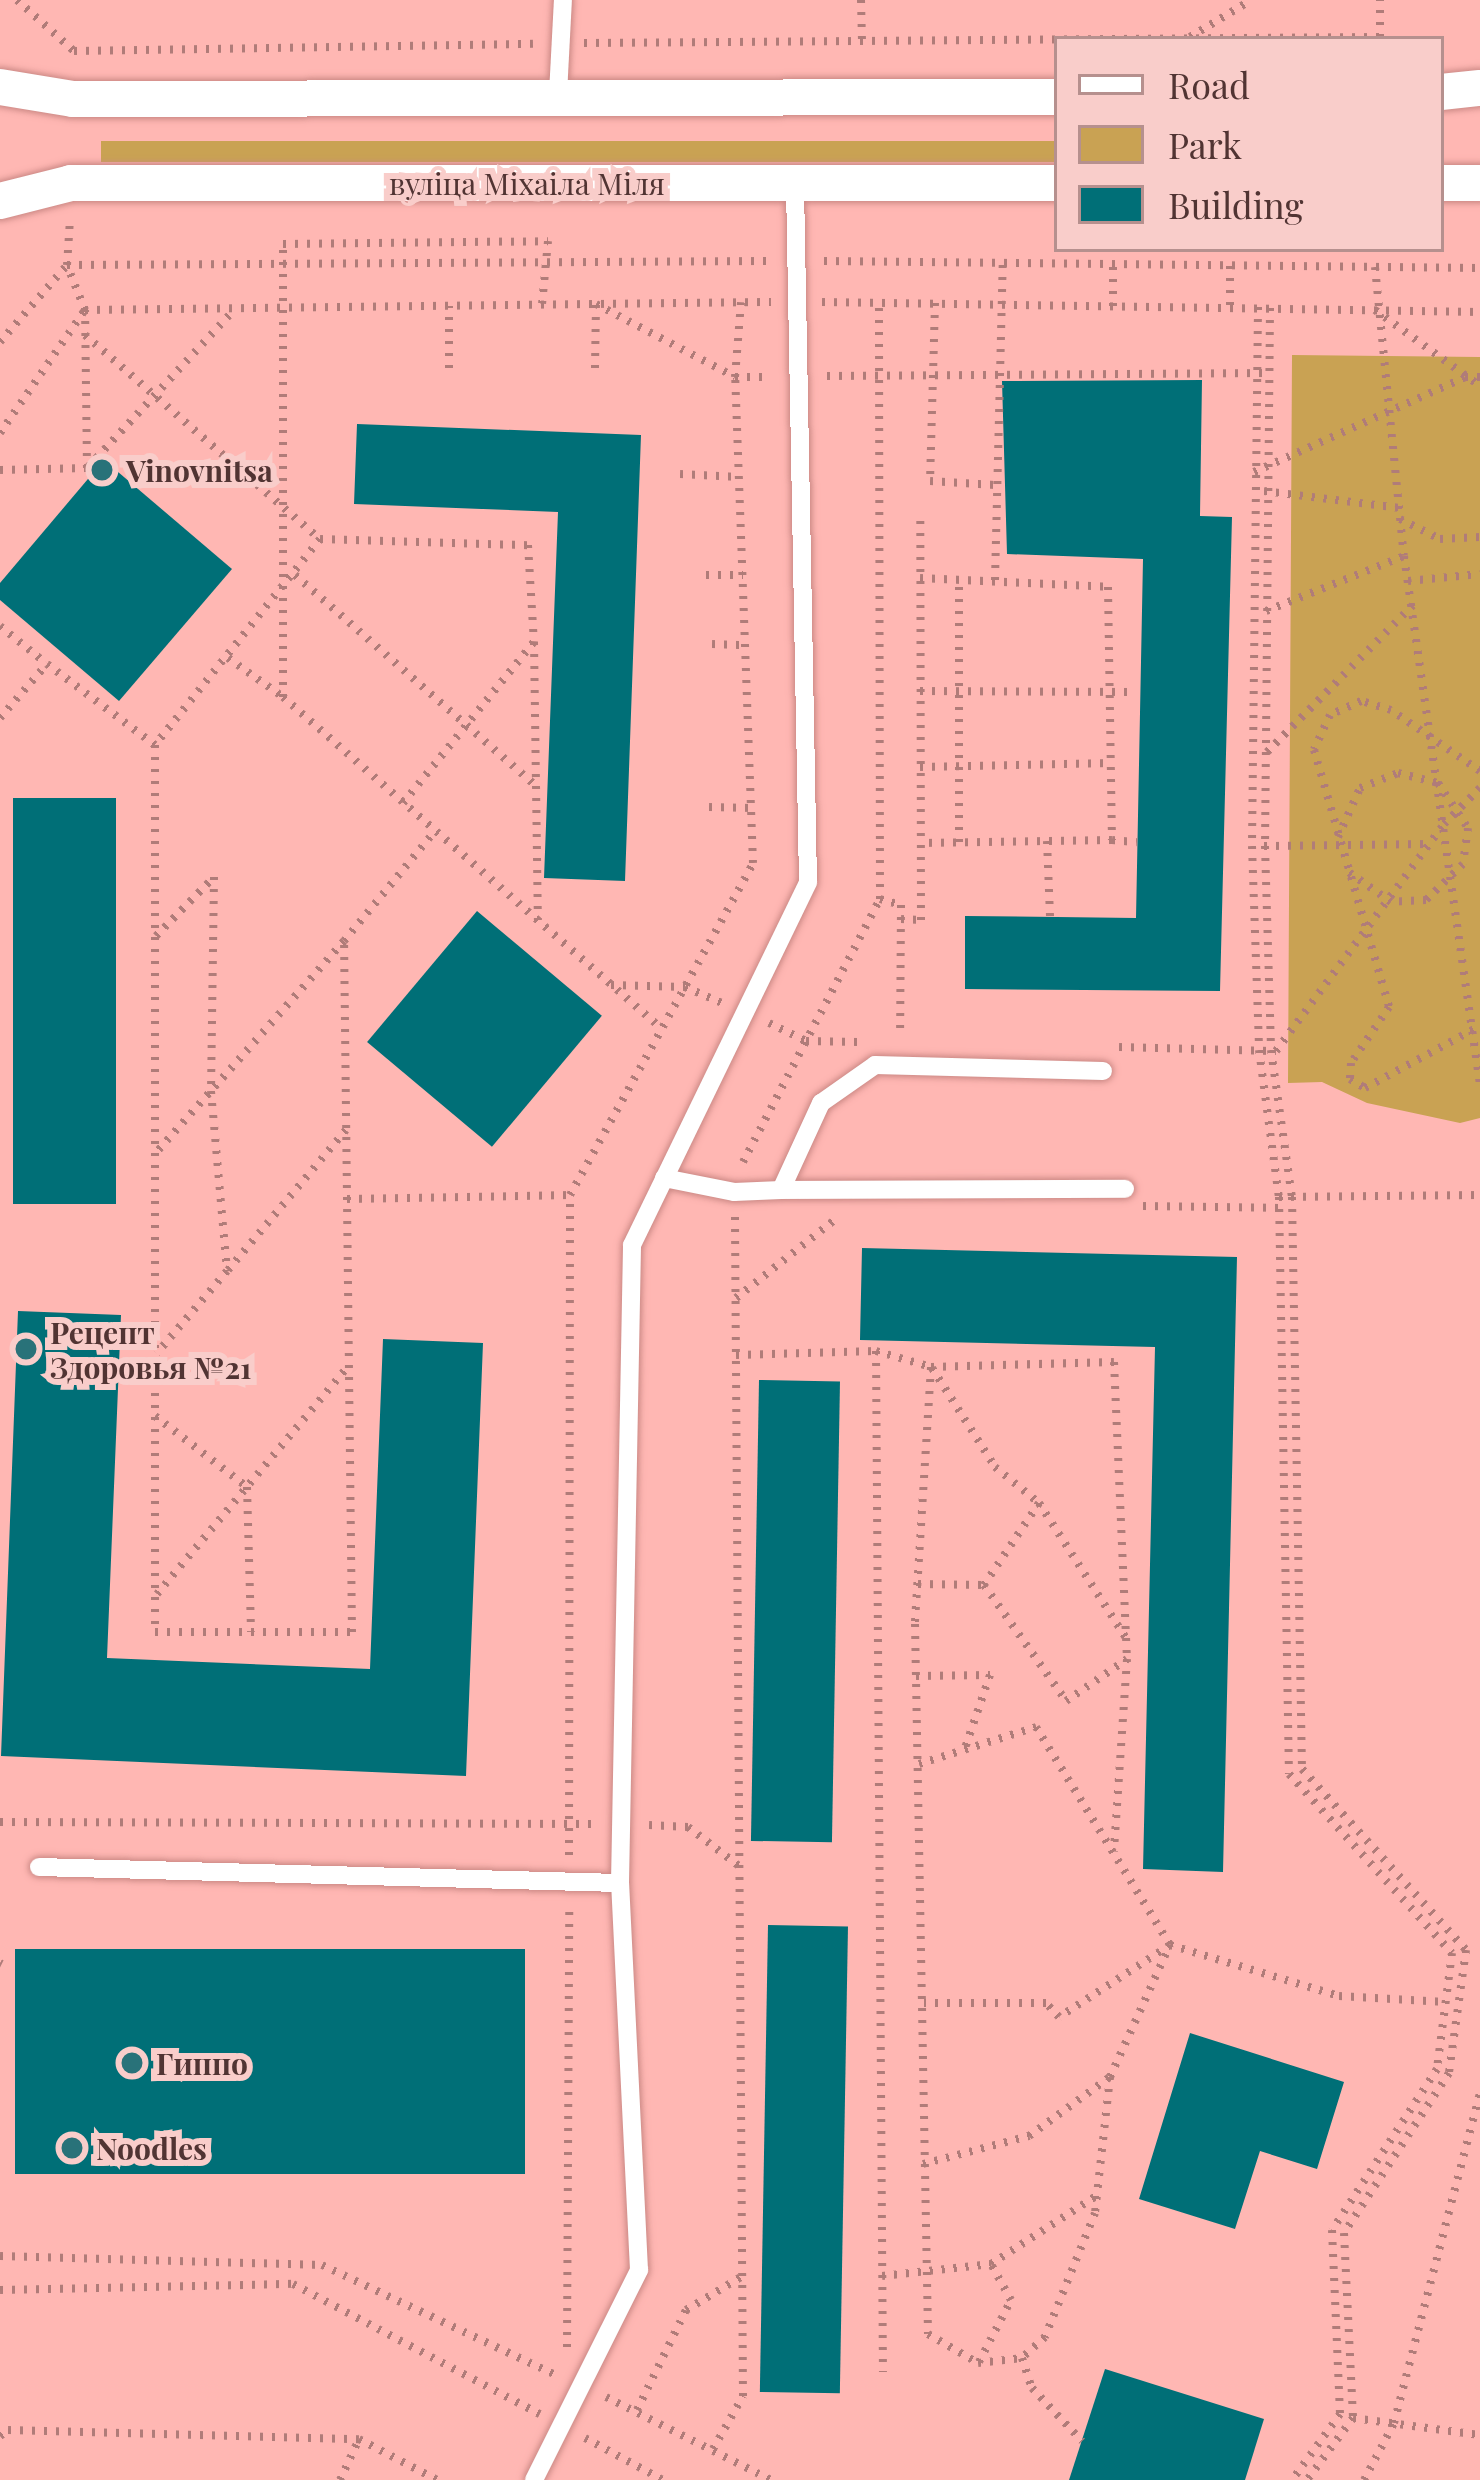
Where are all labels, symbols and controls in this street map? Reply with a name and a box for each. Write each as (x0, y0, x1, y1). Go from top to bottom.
legend (1054, 36, 1444, 252)
text: Road (1168, 60, 1250, 108)
text: Park (1168, 120, 1242, 168)
street label: вуліца Міхаіла Міля (389, 165, 665, 201)
text: Building (1168, 180, 1303, 228)
place label: Vinovnitsa (126, 452, 273, 488)
marker: Vinovnitsa (89, 457, 115, 483)
place label: Рецепт Здоровья №21 (50, 1314, 252, 1384)
marker: Рецепт Здоровья №21 (13, 1336, 39, 1362)
place label: Гиппо (156, 2045, 248, 2081)
marker: Гиппо (119, 2050, 145, 2076)
place label: Noodles (96, 2130, 207, 2166)
marker: Noodles (59, 2135, 85, 2161)

